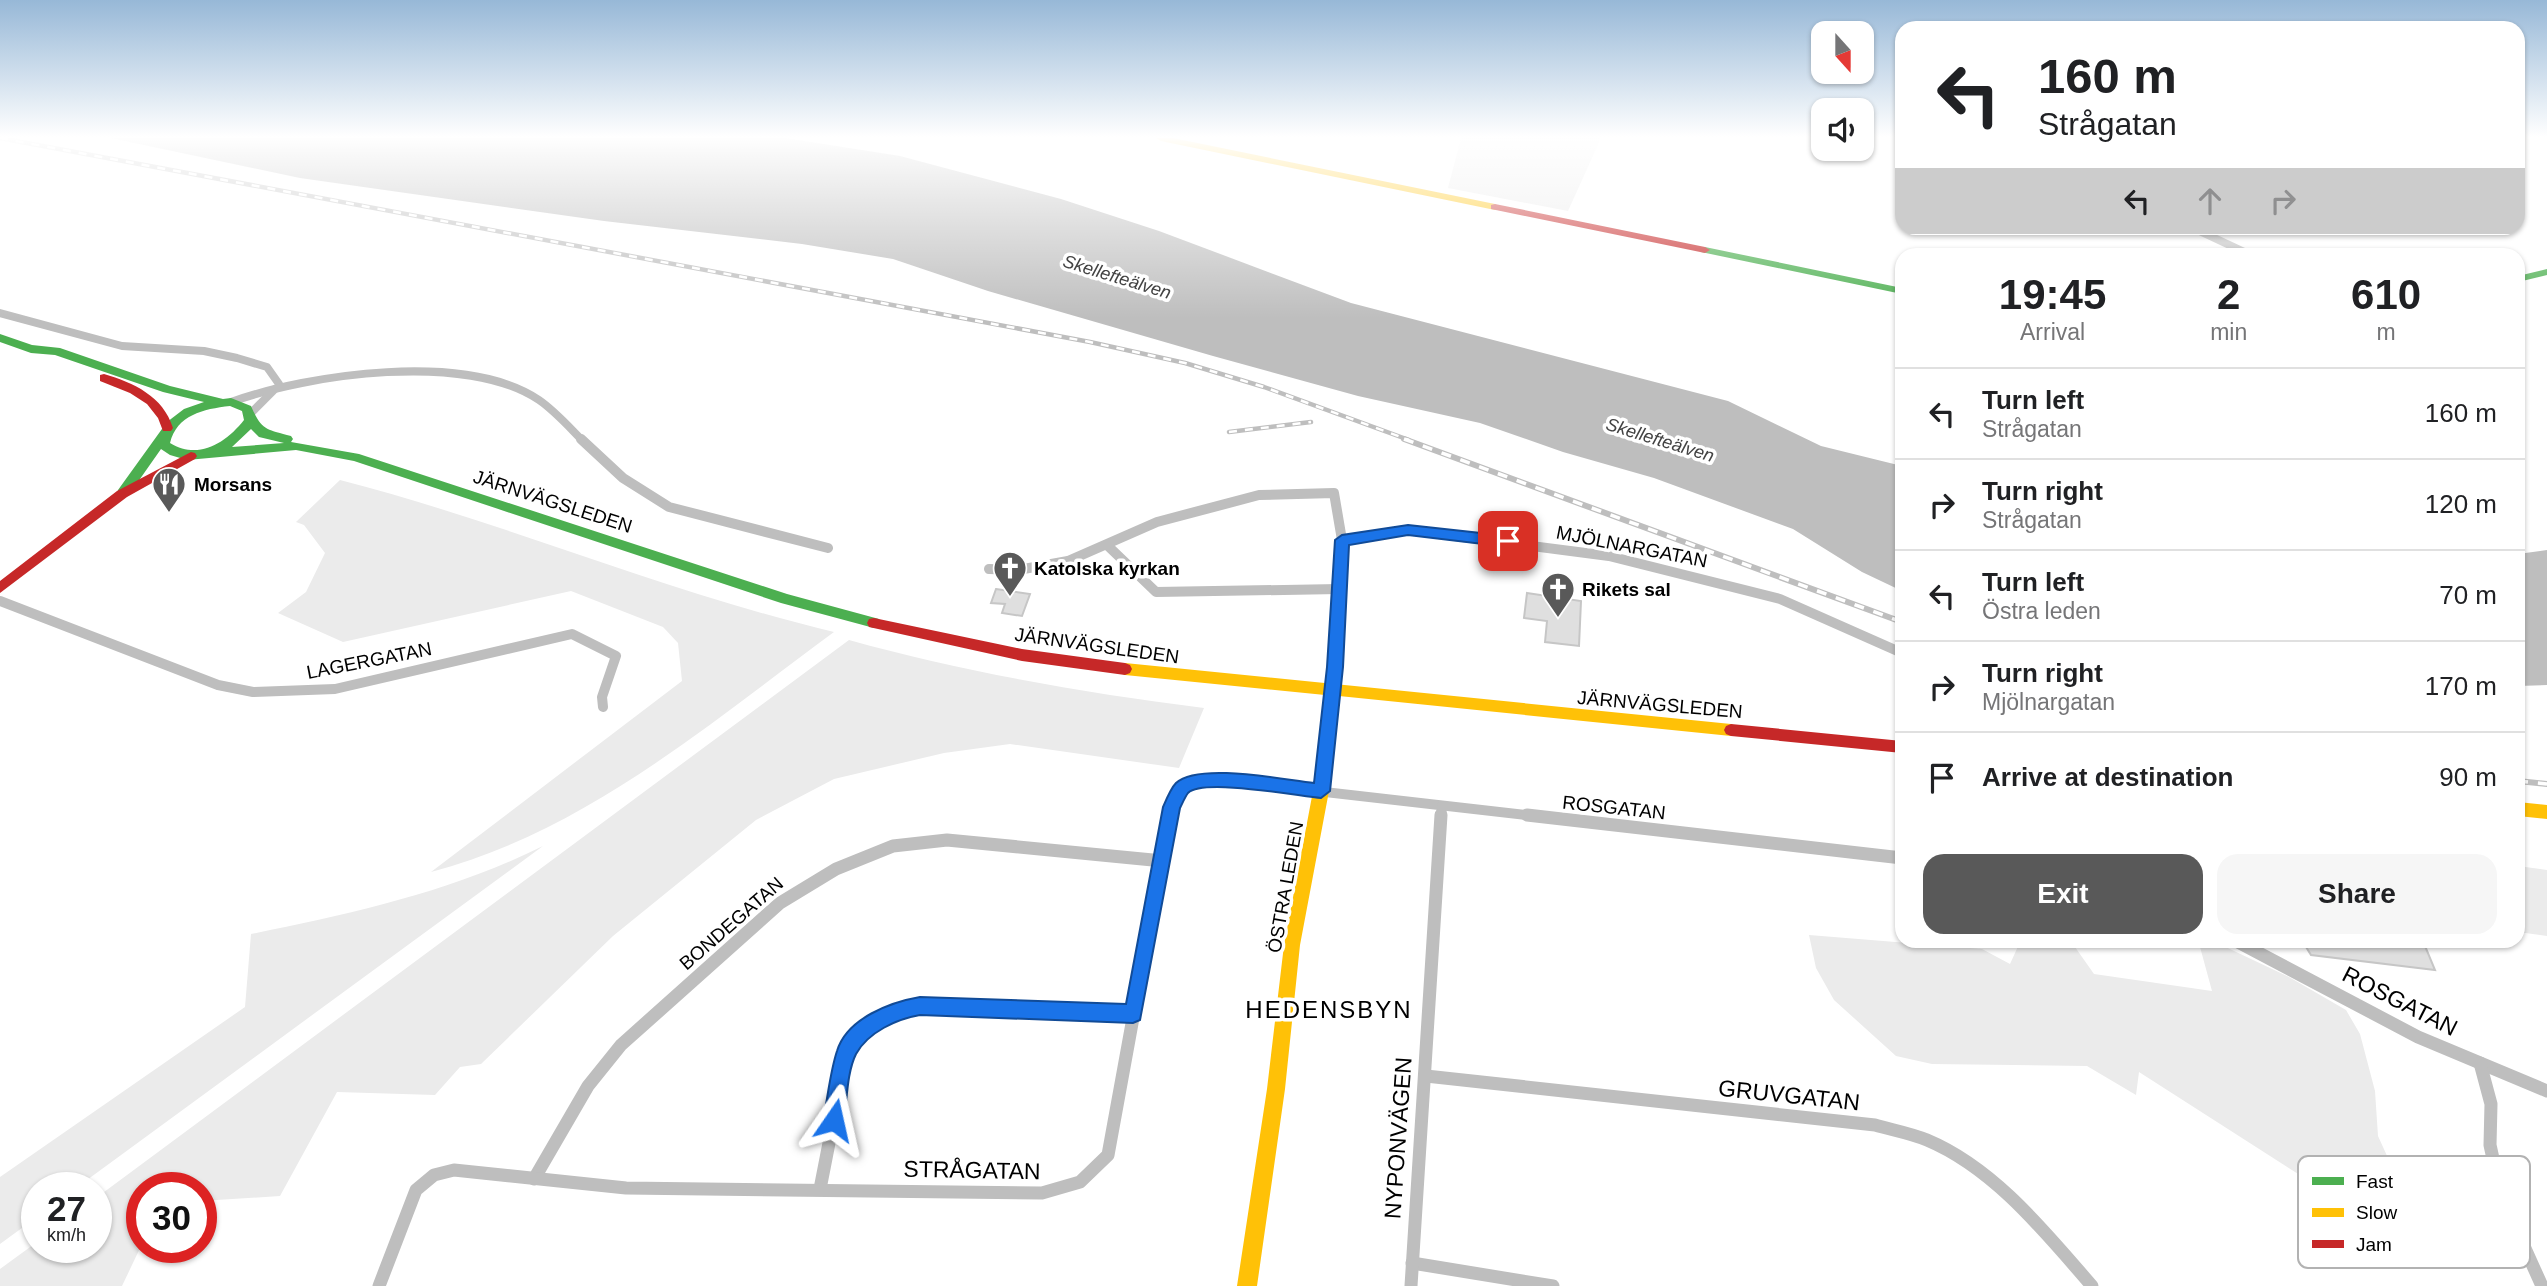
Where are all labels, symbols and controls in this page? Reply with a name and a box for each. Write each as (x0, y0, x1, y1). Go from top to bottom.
north arrow (1811, 21, 1874, 84)
map controls (1811, 21, 1874, 161)
icon: left (1923, 49, 2014, 140)
text: 160 m (2038, 49, 2177, 103)
button: sound (1811, 98, 1874, 161)
text: Strågatan (2038, 106, 2177, 142)
icon: left (2118, 182, 2156, 220)
icon: ahead (2191, 182, 2229, 220)
icon: right (2264, 182, 2302, 220)
water label: Skellefteälven (1060, 251, 1174, 303)
text: 19:45 (1999, 271, 2106, 318)
text: 2 (2217, 271, 2240, 318)
text: 610 (2351, 271, 2421, 318)
text: Arrival (2020, 319, 2085, 345)
text: min (2210, 319, 2247, 345)
text: m (2377, 319, 2396, 345)
text: Turn left (1982, 385, 2084, 415)
icon: left (1923, 395, 1961, 433)
text: 160 m (2425, 398, 2497, 428)
water label: Skellefteälven (1603, 414, 1717, 466)
text: Strågatan (1982, 416, 2082, 442)
restaurant icon: Morsans (150, 465, 188, 514)
street label: JÄRNVÄGSLEDEN (471, 466, 635, 537)
place label: Morsans (194, 474, 272, 495)
text: Turn right (1982, 476, 2103, 506)
icon: right (1923, 486, 1961, 524)
text: 120 m (2425, 489, 2497, 519)
text: Strågatan (1982, 507, 2082, 533)
pin (1478, 511, 1538, 571)
icon: arrive (1489, 522, 1527, 560)
street label: MJÖLNARGATAN (1555, 522, 1709, 571)
church icon: Katolska kyrkan (991, 549, 1029, 598)
place label: Katolska kyrkan (1034, 558, 1180, 579)
text: Turn left (1982, 567, 2084, 597)
church icon: Rikets sal (1539, 570, 1577, 619)
icon: left (1923, 577, 1961, 615)
place label: Rikets sal (1582, 579, 1671, 600)
text: 70 m (2439, 580, 2497, 610)
text: Östra leden (1982, 598, 2101, 624)
street label: JÄRNVÄGSLEDEN (1013, 624, 1180, 667)
street label: LAGERGATAN (305, 638, 433, 683)
text: Turn right (1982, 658, 2103, 688)
icon: right (1923, 668, 1961, 706)
text: 170 m (2425, 671, 2497, 701)
street label: JÄRNVÄGSLEDEN (1576, 687, 1743, 722)
text: Mjölnargatan (1982, 689, 2115, 715)
icon: arrive (1923, 759, 1961, 797)
text: Arrive at destination (1982, 762, 2233, 792)
text: 90 m (2439, 762, 2497, 792)
street label: ROSGATAN (1561, 792, 1667, 823)
street label: ÖSTRA LEDEN (1264, 820, 1307, 954)
button: Exit (1923, 854, 2203, 934)
button: Share (2217, 854, 2497, 934)
street label: BONDEGATAN (675, 873, 787, 974)
street label: ROSGATAN (2338, 961, 2462, 1041)
district label: HEDENSBYN (1245, 996, 1413, 1023)
street label: NYPONVÄGEN (1379, 1056, 1417, 1220)
street label: GRUVGATAN (1717, 1075, 1861, 1115)
position arrow (797, 1083, 871, 1157)
street label: STRÅGATAN (903, 1155, 1041, 1184)
legend (2298, 1156, 2530, 1268)
text: Fast (2356, 1171, 2394, 1192)
speed limit sign: 30 (126, 1172, 217, 1263)
text: 27 (47, 1189, 86, 1228)
text: Slow (2356, 1202, 2397, 1223)
text: km/h (47, 1225, 86, 1245)
text: Jam (2356, 1234, 2392, 1255)

